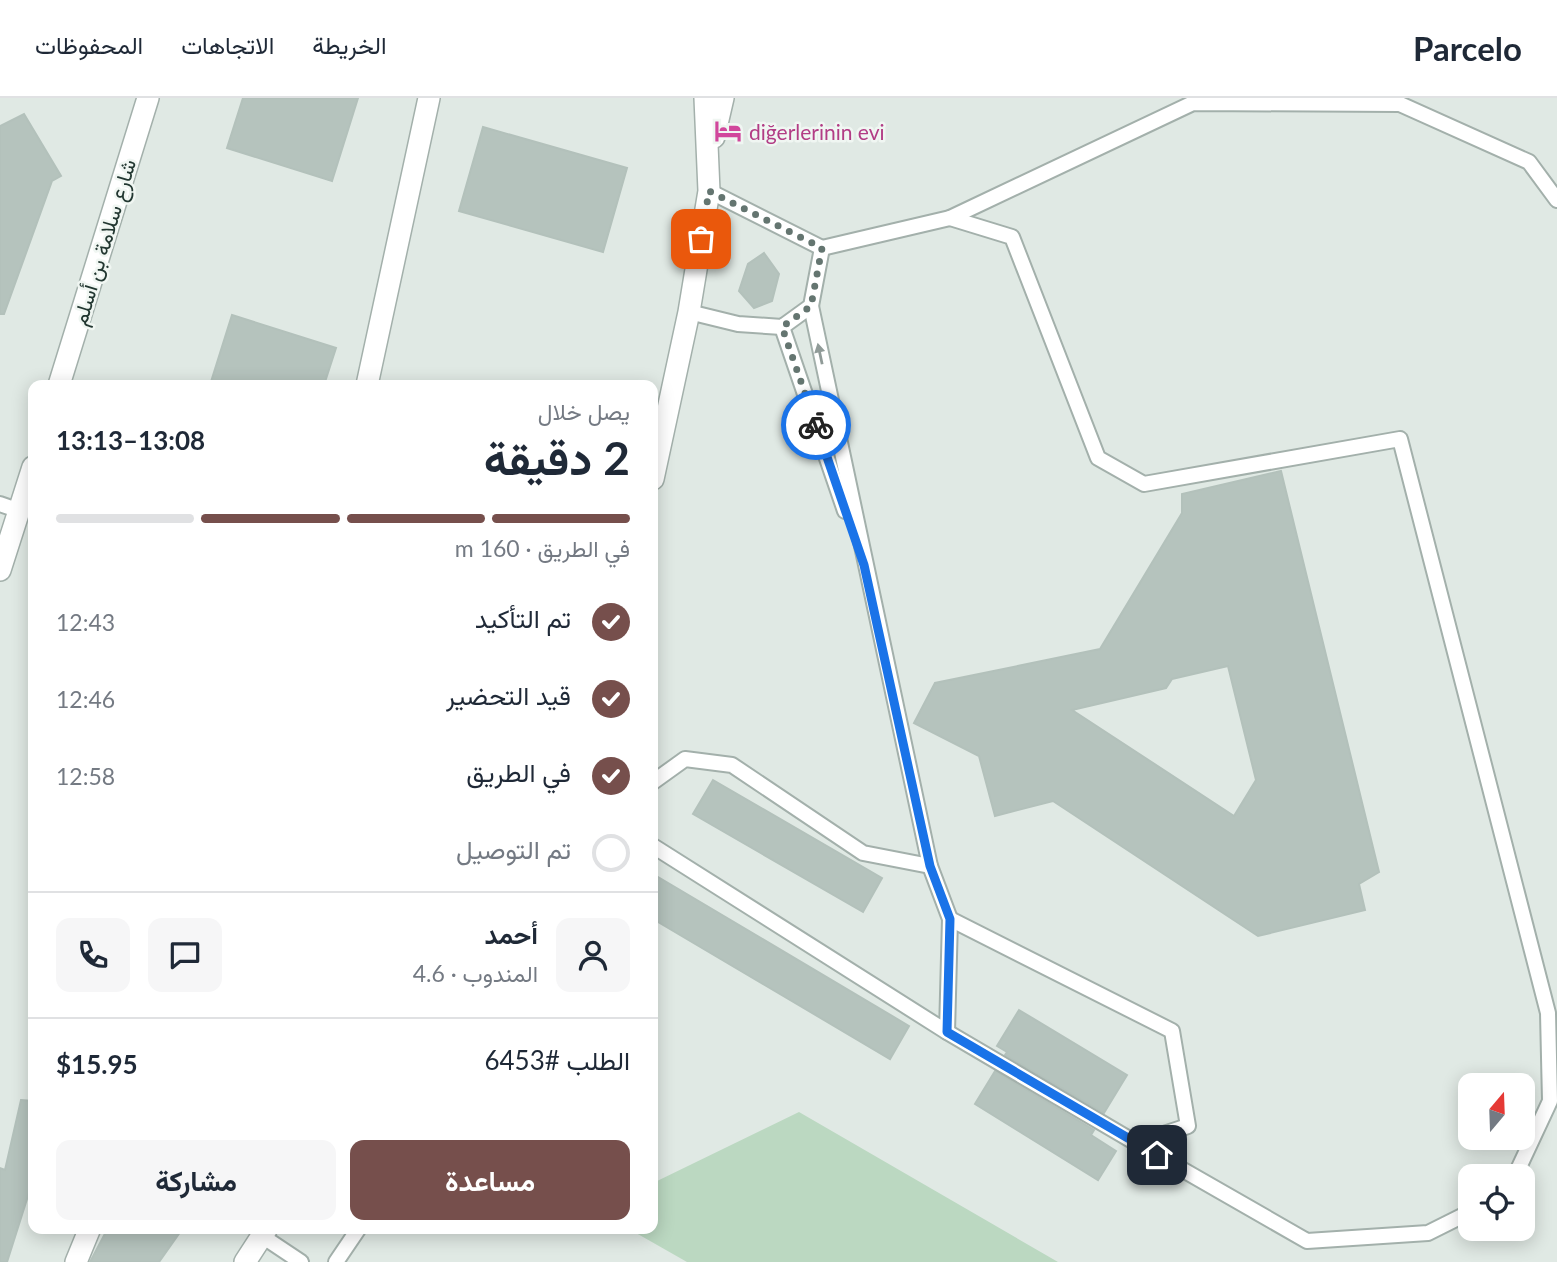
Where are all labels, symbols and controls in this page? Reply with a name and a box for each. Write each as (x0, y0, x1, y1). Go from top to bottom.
text: Parcelo (1413, 28, 1522, 68)
text: المحفوظات (35, 30, 143, 59)
text: الاتجاهات (181, 30, 274, 59)
text: الخريطة (312, 30, 387, 59)
hotel icon: diğerlerinin evi (713, 116, 743, 146)
place label: diğerlerinin evi (749, 119, 885, 144)
street label: شارع سلامة بن أسلم (66, 156, 143, 329)
pin (671, 209, 731, 269)
icon: bag (682, 220, 720, 258)
one-way arrow (815, 343, 826, 365)
courier (781, 390, 851, 460)
text: يصل خلال (538, 397, 630, 425)
icon: bike (797, 406, 835, 444)
text: 13:08–13:13 (56, 424, 205, 456)
text: 2 دقيقة (484, 430, 630, 485)
text: في الطريق · 160 m (455, 534, 630, 562)
text: تم التأكيد (475, 602, 571, 634)
icon: check (592, 603, 630, 641)
text: 12:43 (56, 608, 115, 636)
text: قيد التحضير (446, 679, 571, 711)
icon: check (592, 680, 630, 718)
text: 12:46 (56, 685, 115, 713)
text: في الطريق (466, 756, 571, 788)
icon: check (592, 757, 630, 795)
text: 12:58 (56, 762, 115, 790)
text: تم التوصيل (456, 833, 571, 865)
button: phone (56, 918, 130, 992)
button: chat (148, 918, 222, 992)
text: أحمد (485, 918, 538, 950)
button: person (556, 918, 630, 992)
text: المندوب · 4.6 (413, 959, 538, 987)
text: الطلب #6453 (484, 1044, 630, 1076)
text: $15.95 (56, 1048, 138, 1080)
north arrow (1458, 1073, 1535, 1150)
map controls (1458, 1073, 1535, 1241)
pin (1127, 1125, 1187, 1185)
icon: home (1138, 1136, 1176, 1174)
button: مشاركة (56, 1140, 336, 1220)
button: مساعدة (350, 1140, 630, 1220)
button: locate (1458, 1164, 1535, 1241)

